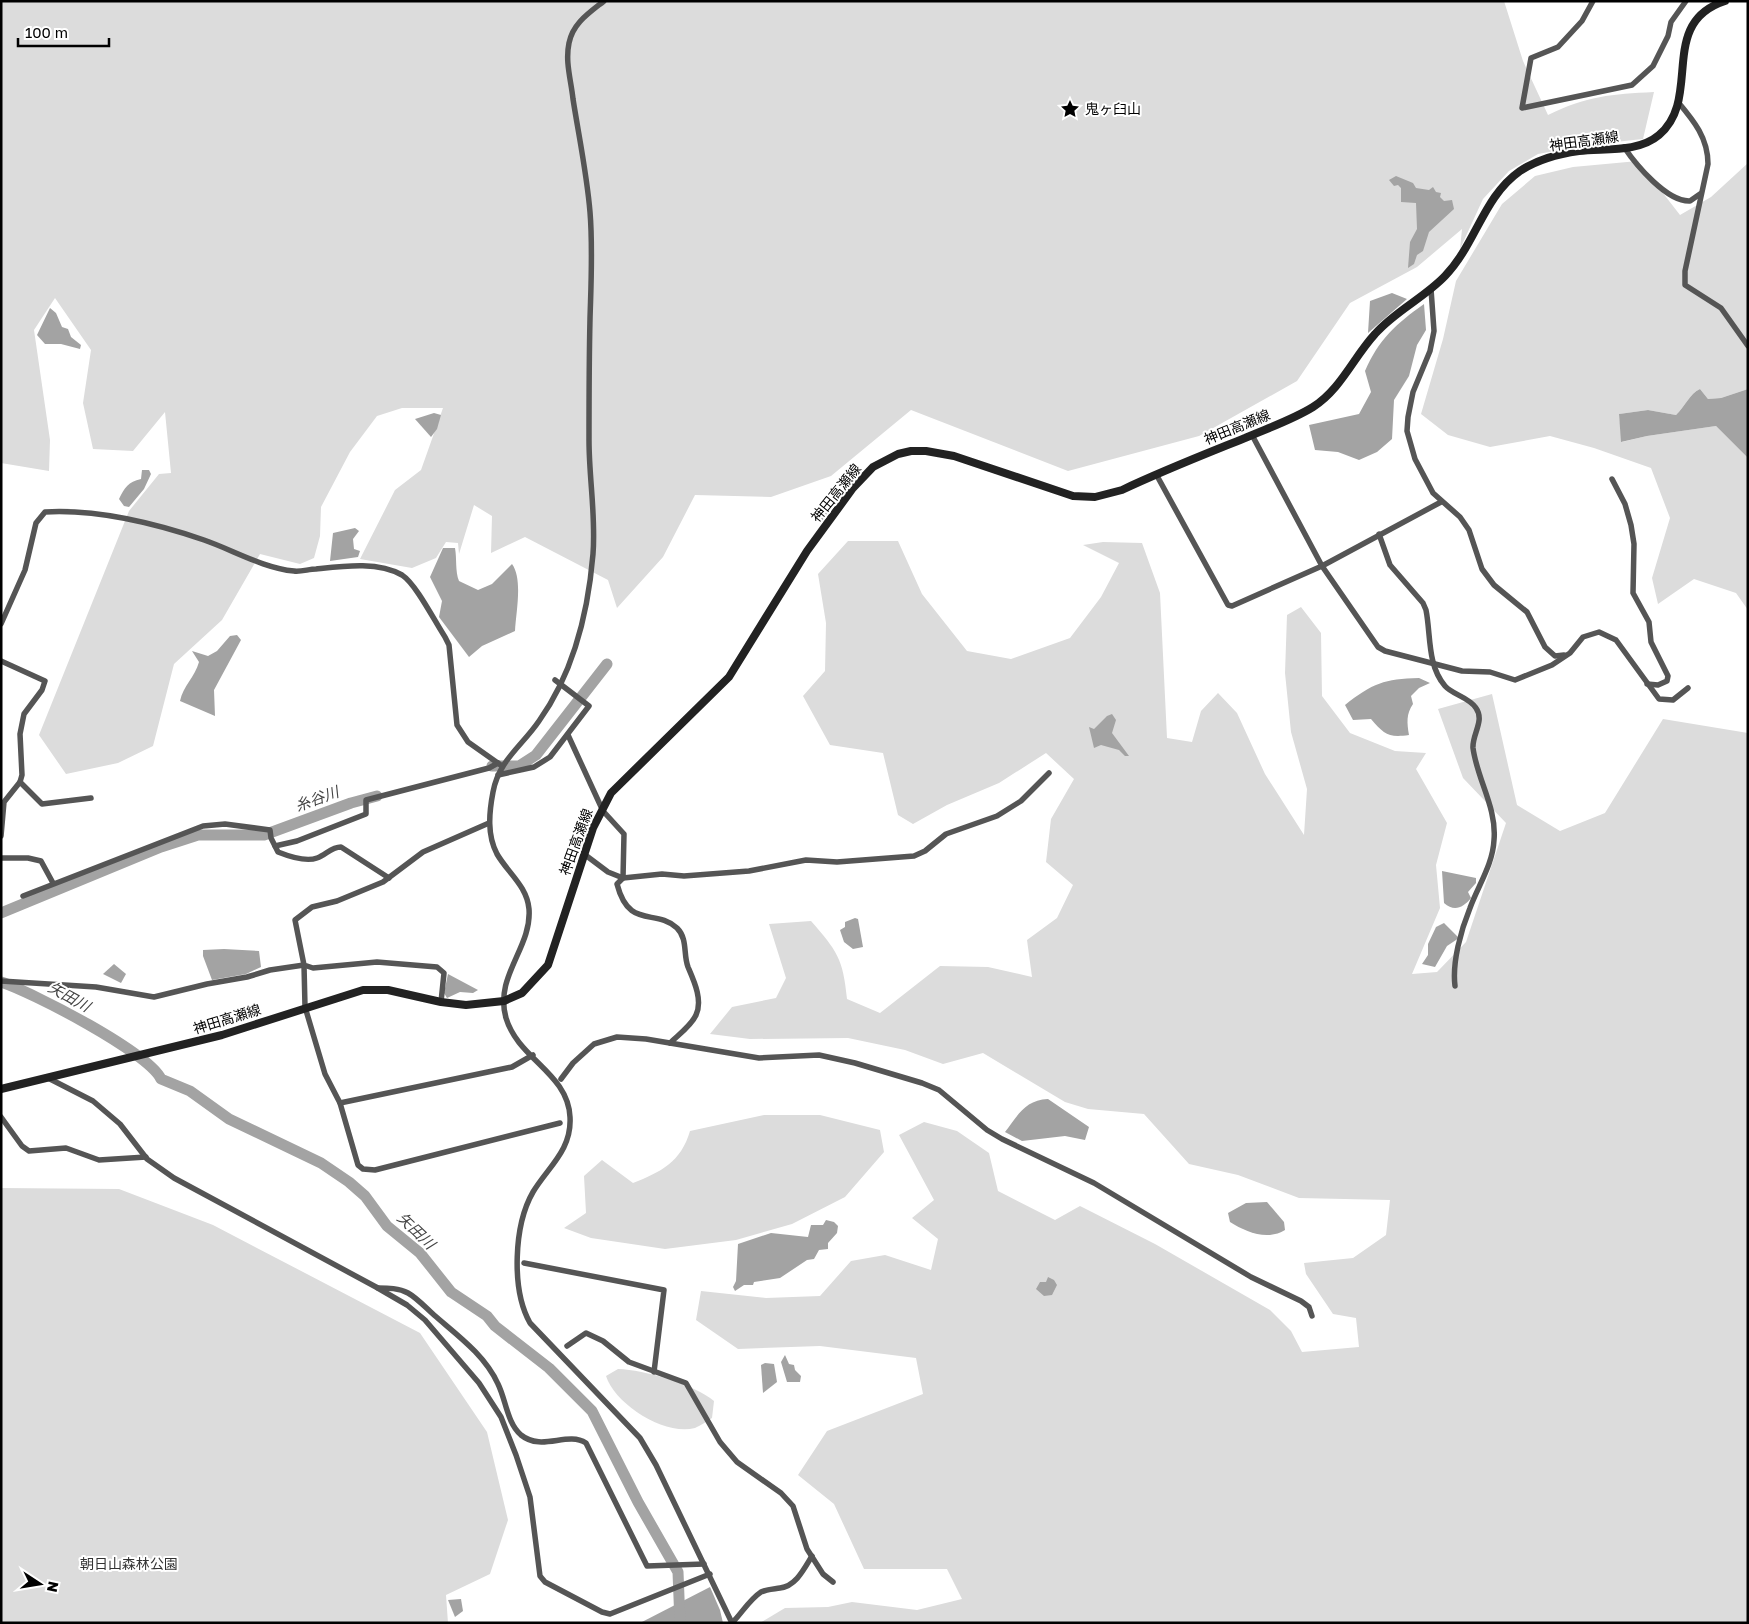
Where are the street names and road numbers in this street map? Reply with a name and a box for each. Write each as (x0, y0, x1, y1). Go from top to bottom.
street label: 神田高瀬線 (1548, 127, 1620, 154)
street label: 神田高瀬線 (1201, 406, 1272, 448)
street label: 神田高瀬線 (807, 460, 864, 525)
street label: 神田高瀬線 (556, 806, 595, 878)
street label: 神田高瀬線 (191, 1000, 263, 1037)

